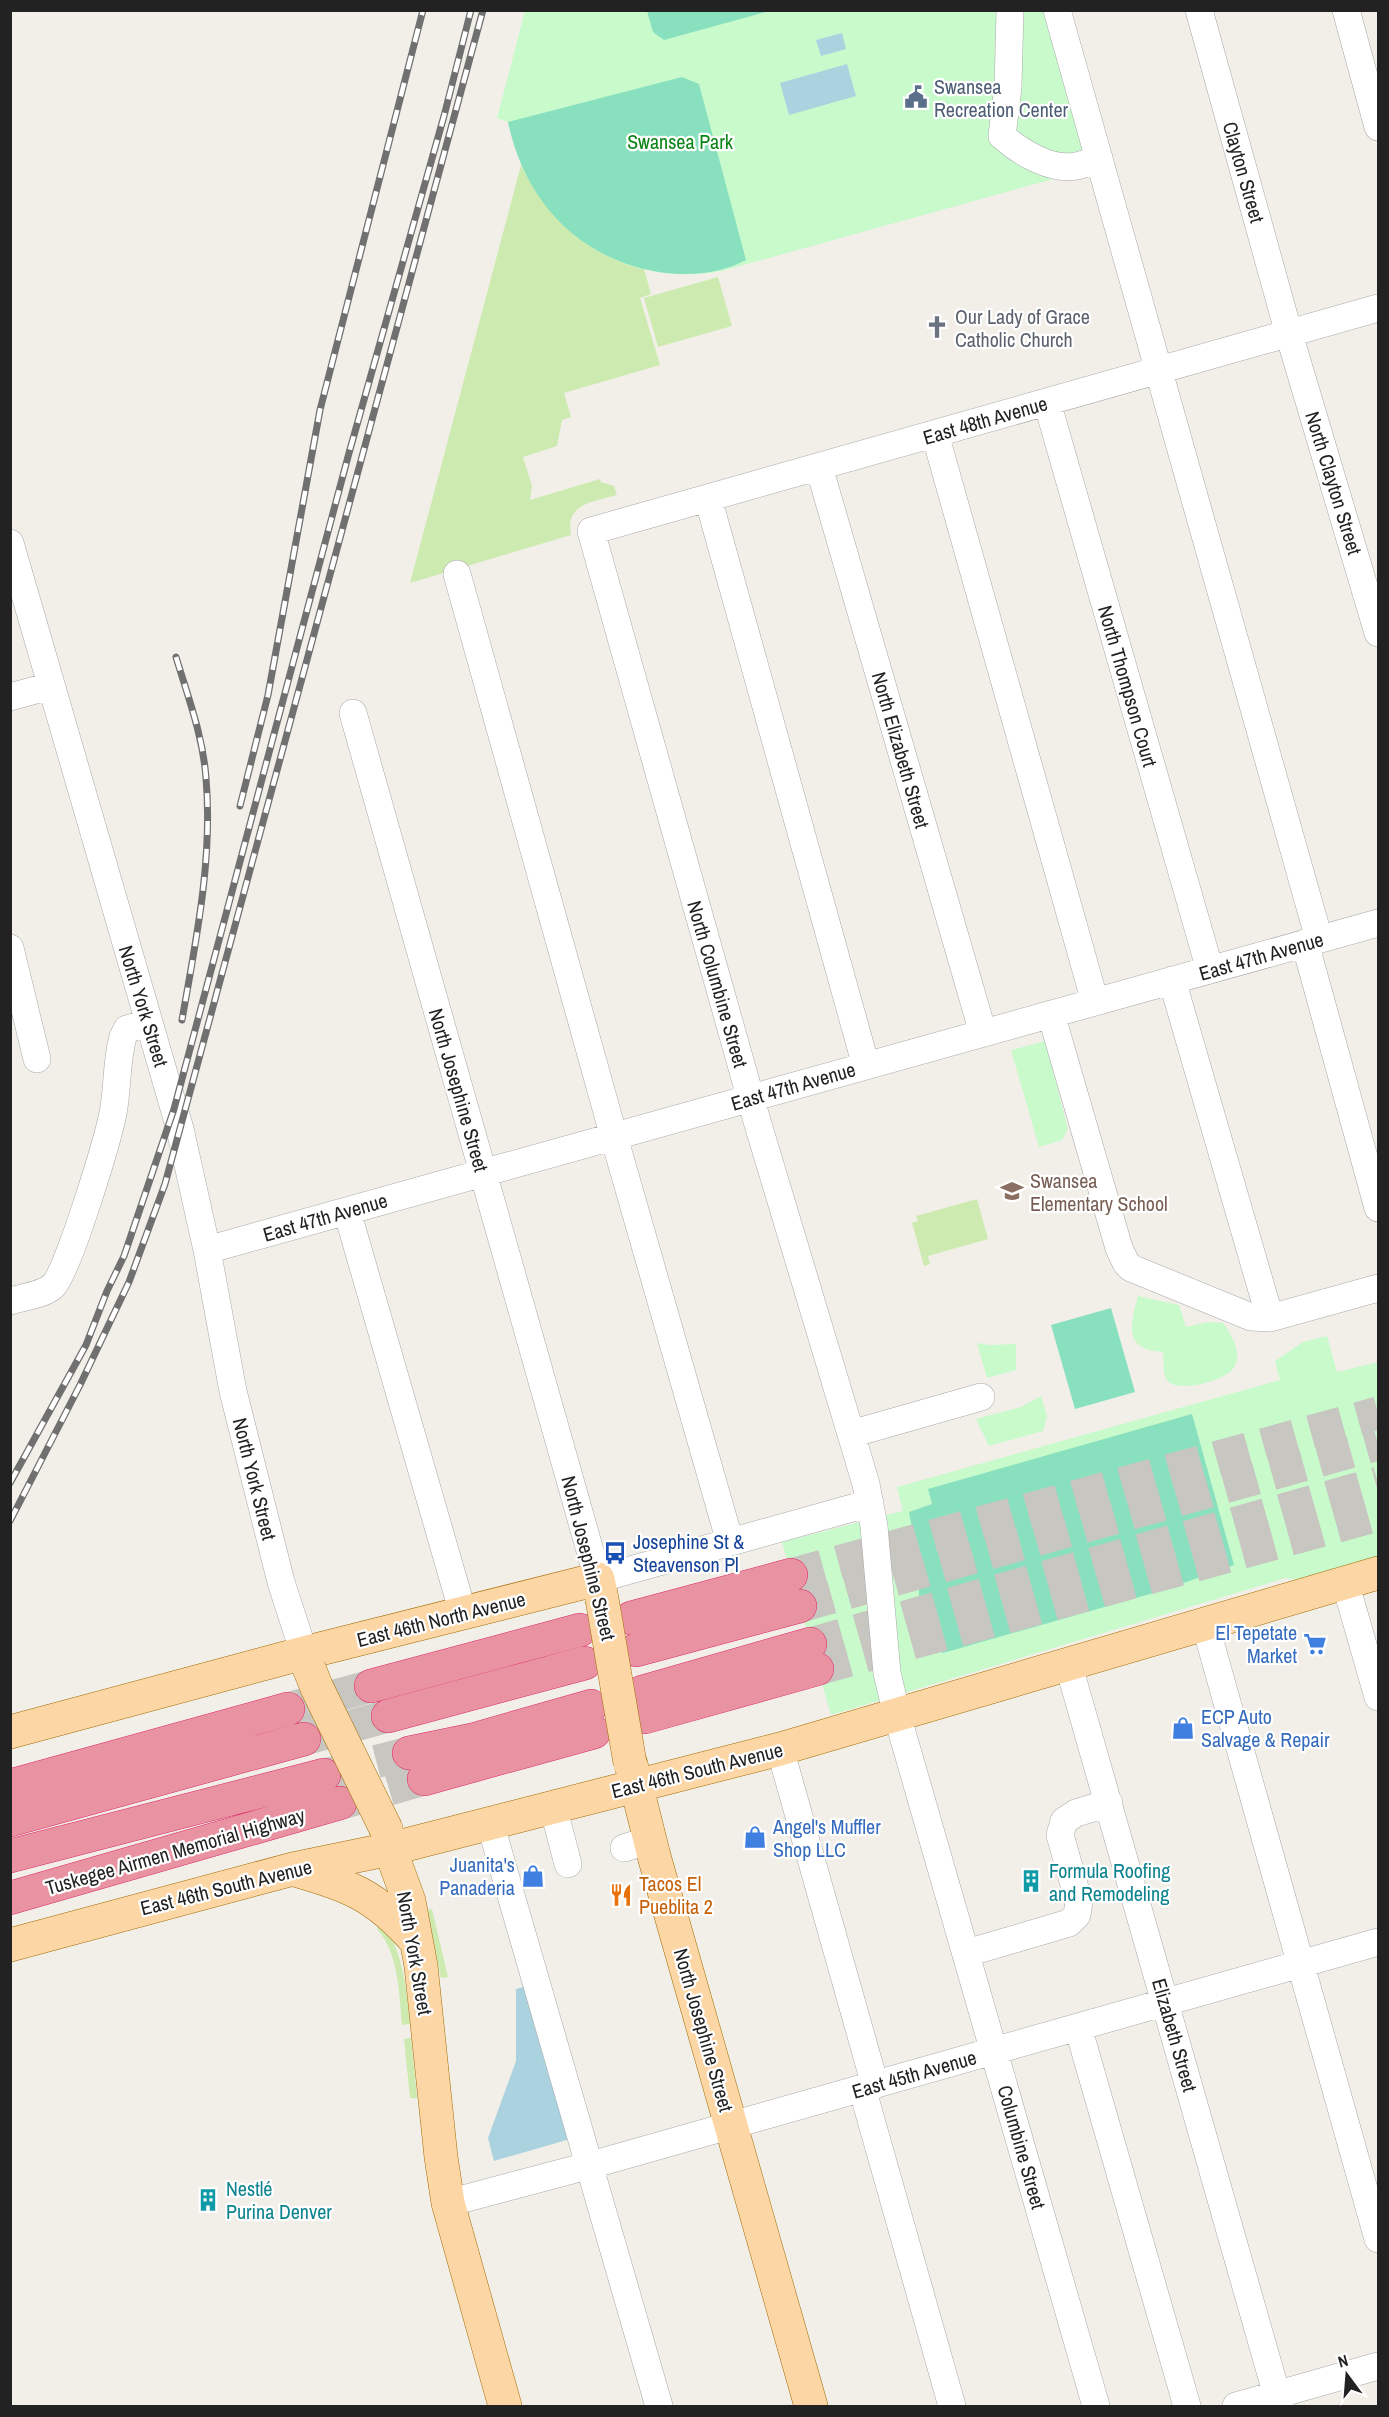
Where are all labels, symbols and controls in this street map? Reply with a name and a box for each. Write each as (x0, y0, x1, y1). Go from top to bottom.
place label: Swansea Recreation Center (934, 73, 1069, 123)
public building icon: Swansea Recreation Center (903, 84, 929, 110)
street label: Clayton Street (1217, 118, 1271, 226)
park label: Swansea Park (627, 128, 734, 155)
place label: Our Lady of Grace Catholic Church (955, 303, 1090, 353)
church icon: Our Lady of Grace Catholic Church (924, 314, 950, 340)
street label: East 48th Avenue (920, 389, 1050, 451)
street label: North Clayton Street (1299, 408, 1369, 558)
street label: North Thompson Court (1092, 602, 1164, 770)
street label: North Elizabeth Street (866, 669, 936, 832)
street label: North Columbine Street (681, 897, 755, 1071)
street label: East 47th Avenue (1196, 925, 1326, 987)
street label: North York Street (113, 942, 175, 1070)
street label: North Josephine Street (423, 1005, 495, 1175)
street label: East 47th Avenue (728, 1055, 858, 1117)
place label: Swansea Elementary School (1030, 1167, 1168, 1217)
school or university icon: Swansea Elementary School (999, 1178, 1025, 1204)
street label: East 47th Avenue (260, 1186, 390, 1248)
street label: North York Street (227, 1415, 283, 1543)
street label: North Josephine Street (555, 1473, 623, 1644)
place label: Josephine St & Steavenson Pl (633, 1528, 744, 1578)
bus stop icon: Josephine St & Steavenson Pl (602, 1540, 628, 1566)
street label: East 46th North Avenue (354, 1585, 528, 1653)
place label: El Tepetate Market (1215, 1619, 1297, 1669)
supermarket icon: El Tepetate Market (1302, 1631, 1328, 1657)
place label: ECP Auto Salvage & Repair (1201, 1703, 1330, 1753)
shop icon: ECP Auto Salvage & Repair (1170, 1715, 1196, 1741)
street label: East 46th South Avenue (608, 1736, 786, 1804)
street label: Tuskegee Airmen Memorial Highway (42, 1801, 308, 1901)
place label: Angel's Muffler Shop LLC (772, 1813, 881, 1863)
shop icon: Angel's Muffler Shop LLC (742, 1824, 768, 1850)
place label: Juanita's Panaderia (439, 1851, 515, 1901)
street label: East 46th South Avenue (137, 1853, 315, 1921)
place label: Formula Roofing and Remodeling (1049, 1857, 1170, 1907)
shop icon: Juanita's Panaderia (520, 1863, 546, 1889)
building icon: Formula Roofing and Remodeling (1018, 1868, 1044, 1894)
place label: Tacos El Pueblita 2 (639, 1870, 713, 1920)
restaurant icon: Tacos El Pueblita 2 (608, 1882, 634, 1908)
street label: North York Street (391, 1889, 439, 2017)
street label: North Josephine Street (668, 1945, 740, 2115)
street label: Elizabeth Street (1146, 1975, 1204, 2095)
street label: East 45th Avenue (849, 2043, 979, 2105)
street label: Columbine Street (991, 2082, 1053, 2212)
place label: Nestlé Purina Denver (226, 2175, 332, 2225)
building icon: Nestlé Purina Denver (195, 2187, 221, 2213)
north arrow (1317, 2345, 1377, 2405)
text: N (1335, 2349, 1350, 2372)

